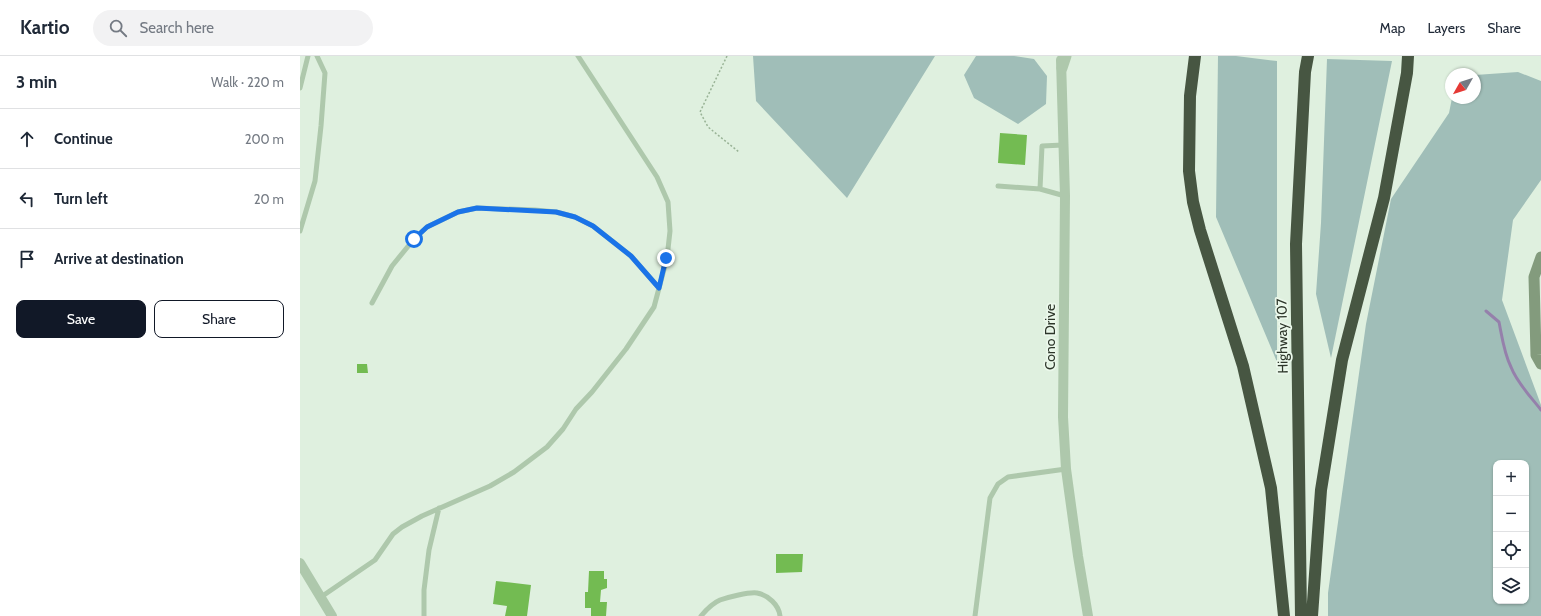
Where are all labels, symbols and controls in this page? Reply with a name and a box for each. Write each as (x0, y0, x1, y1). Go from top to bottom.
search box (93, 10, 373, 46)
text: Kartio (20, 16, 69, 39)
icon: search (107, 17, 129, 39)
text: Search here (139, 19, 214, 37)
text: Map (1380, 19, 1405, 37)
text: Layers (1427, 19, 1465, 37)
text: Share (1487, 19, 1521, 37)
north arrow (1445, 68, 1481, 104)
text: 3 min (16, 72, 57, 92)
text: Walk · 220 m (211, 74, 284, 90)
icon: ahead (16, 128, 38, 150)
text: Continue (54, 130, 113, 148)
text: 200 m (245, 131, 284, 147)
icon: left (16, 188, 38, 210)
text: Turn left (54, 190, 108, 208)
text: 20 m (254, 191, 284, 207)
route start (405, 230, 423, 248)
icon: arrive (16, 248, 38, 270)
route end (657, 249, 675, 267)
text: Arrive at destination (54, 250, 184, 268)
street label: Highway 107 (1272, 298, 1292, 374)
button: Save (16, 300, 146, 338)
button: Share (154, 300, 284, 338)
street label: Cono Drive (1041, 304, 1059, 370)
map controls (1493, 460, 1529, 604)
button: + (1493, 460, 1529, 496)
button: − (1493, 496, 1529, 532)
button: locate (1493, 532, 1529, 568)
button: layers (1493, 568, 1529, 604)

